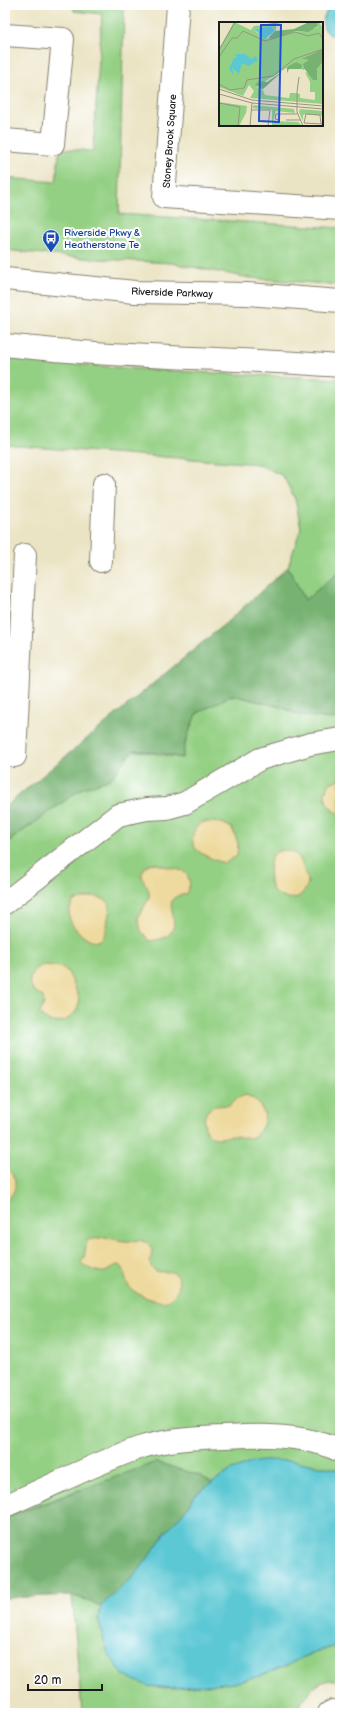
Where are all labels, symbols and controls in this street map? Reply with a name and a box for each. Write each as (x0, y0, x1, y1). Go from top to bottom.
inset map (219, 22, 323, 126)
street label: Stoney Brook Square (161, 94, 179, 188)
place label: Riverside Pkwy & Heatherstone Te (64, 227, 141, 251)
bus stop icon: Riverside Pkwy & Heatherstone Te (41, 228, 61, 253)
street label: Riverside Parkway (131, 286, 214, 300)
scale bar (28, 1666, 102, 1692)
text: 20 m (34, 1673, 61, 1688)

